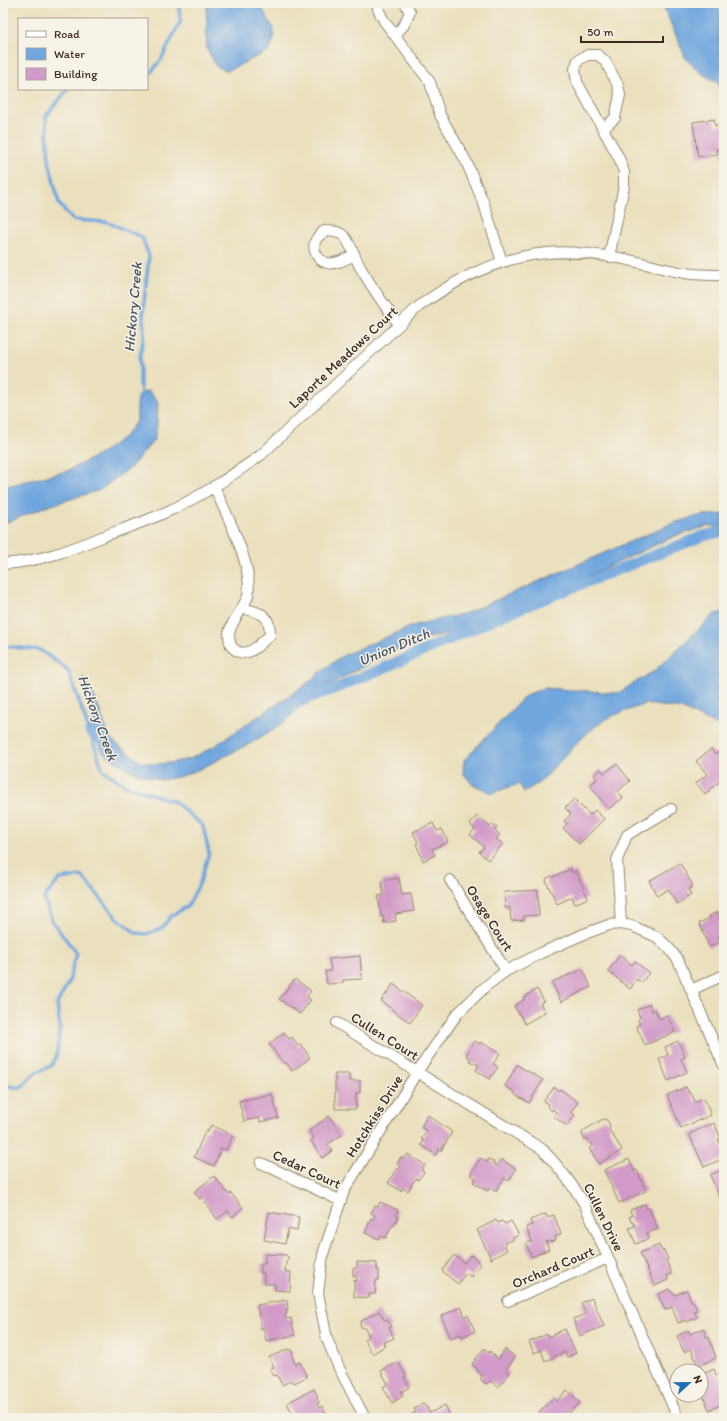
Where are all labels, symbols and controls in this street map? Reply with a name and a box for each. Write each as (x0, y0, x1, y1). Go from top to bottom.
legend (18, 18, 148, 90)
scale bar (581, 18, 663, 44)
text: 50 m (587, 25, 613, 39)
text: Road (54, 27, 80, 41)
text: Water (54, 47, 85, 61)
text: Building (54, 67, 98, 81)
water label: Hickory Creek (120, 260, 146, 353)
street label: Laporte Meadows Court (285, 303, 401, 412)
water label: Union Ditch (356, 624, 432, 670)
water label: Hickory Creek (74, 672, 122, 765)
street label: Osage Court (462, 882, 517, 955)
street label: Cullen Court (348, 1009, 422, 1064)
street label: Hotchkiss Drive (342, 1072, 407, 1161)
street label: Cedar Court (270, 1146, 344, 1193)
street label: Cullen Drive (580, 1180, 628, 1254)
street label: Orchard Court (509, 1242, 597, 1292)
north arrow (669, 1363, 709, 1403)
text: N (690, 1374, 705, 1385)

